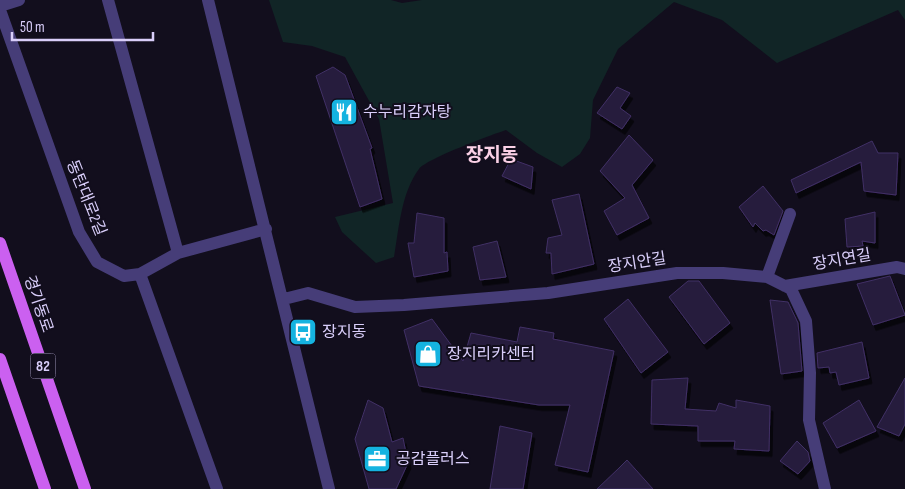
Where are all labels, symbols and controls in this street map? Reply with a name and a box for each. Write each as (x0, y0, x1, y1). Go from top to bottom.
scale bar (12, 10, 154, 42)
text: 50 m (20, 18, 45, 37)
restaurant icon: 수누리감자탕 (329, 97, 359, 127)
place label: 수누리감자탕 (363, 103, 452, 122)
district label: 장지동 (466, 144, 518, 167)
street label: 동탄대로2길 (62, 157, 110, 239)
street label: 장지연길 (811, 246, 873, 274)
street label: 장지안길 (606, 249, 668, 277)
street label: 경기동로 (19, 273, 57, 335)
bus stop icon: 장지동 (288, 317, 318, 347)
place label: 장지동 (322, 323, 366, 342)
shop icon: 장지리카센터 (413, 339, 443, 369)
place label: 장지리카센터 (447, 345, 535, 364)
road number: 82 (30, 354, 56, 378)
office icon: 공감플러스 (362, 444, 392, 474)
place label: 공감플러스 (396, 450, 470, 469)

